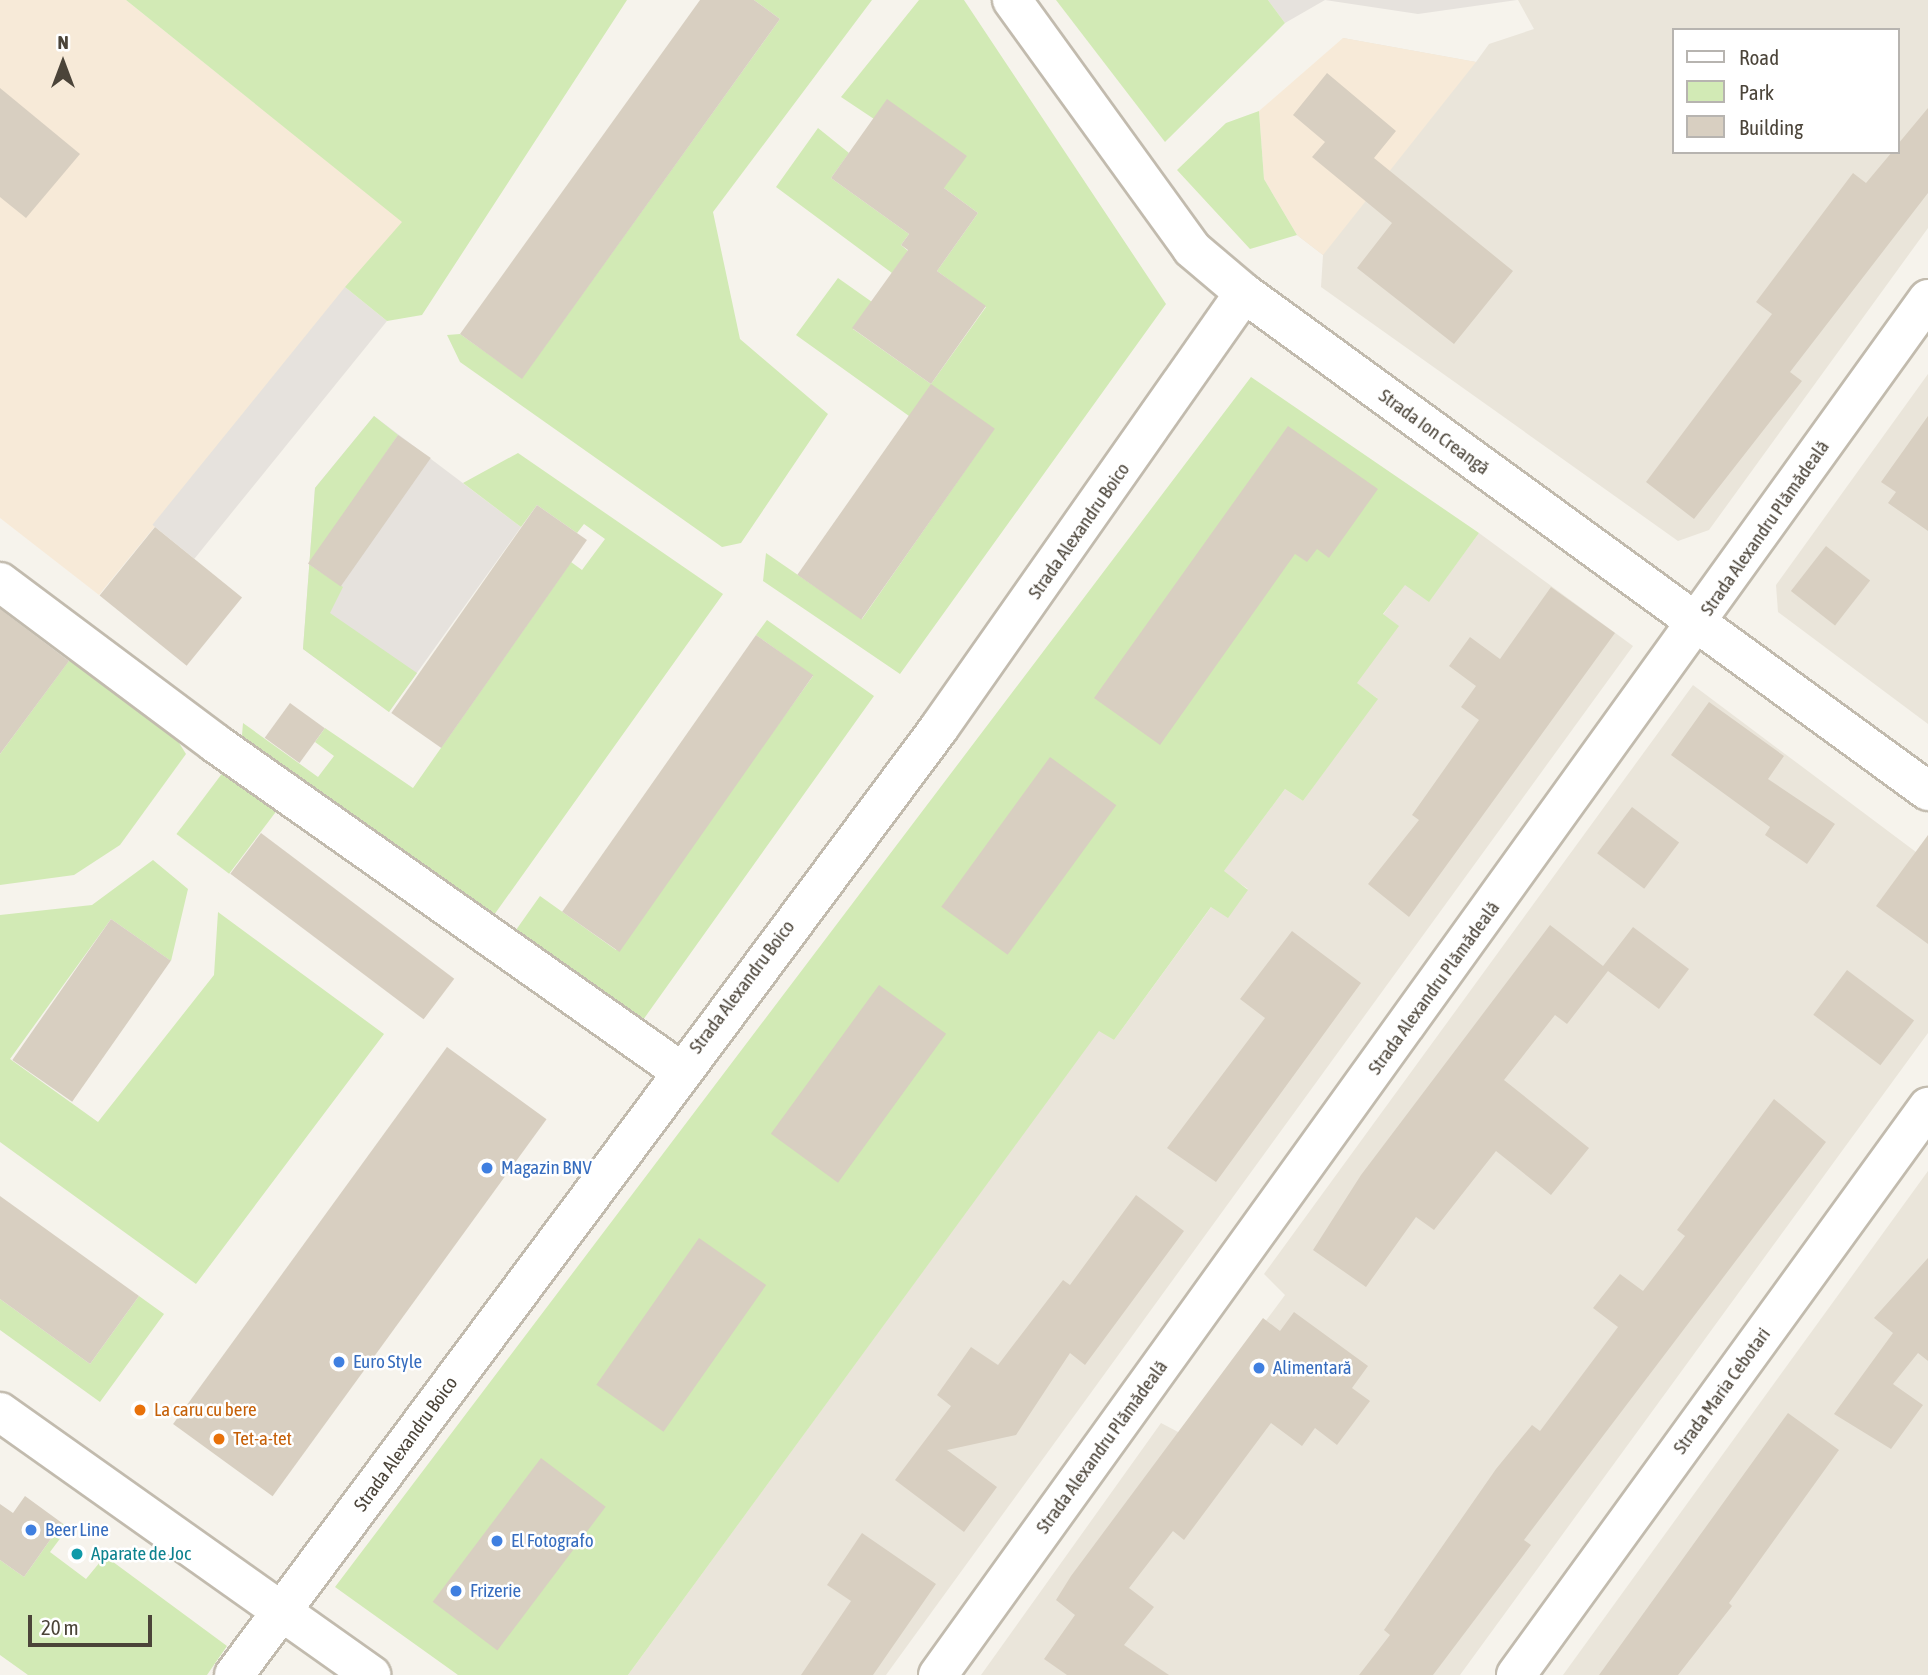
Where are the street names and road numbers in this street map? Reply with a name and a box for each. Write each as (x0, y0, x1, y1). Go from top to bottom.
street label: Strada Ion Creangă (1374, 384, 1494, 480)
street label: Strada Alexandru Plămădeală (1696, 436, 1834, 620)
street label: Strada Alexandru Boico (1024, 459, 1134, 603)
street label: Strada Alexandru Plămădeală (1363, 897, 1505, 1079)
street label: Strada Alexandru Boico (684, 916, 800, 1058)
street label: Strada Maria Cebotari (1669, 1323, 1775, 1459)
street label: Strada Alexandru Plămădeală (1031, 1356, 1173, 1538)
street label: Strada Alexandru Boico (349, 1372, 463, 1516)

